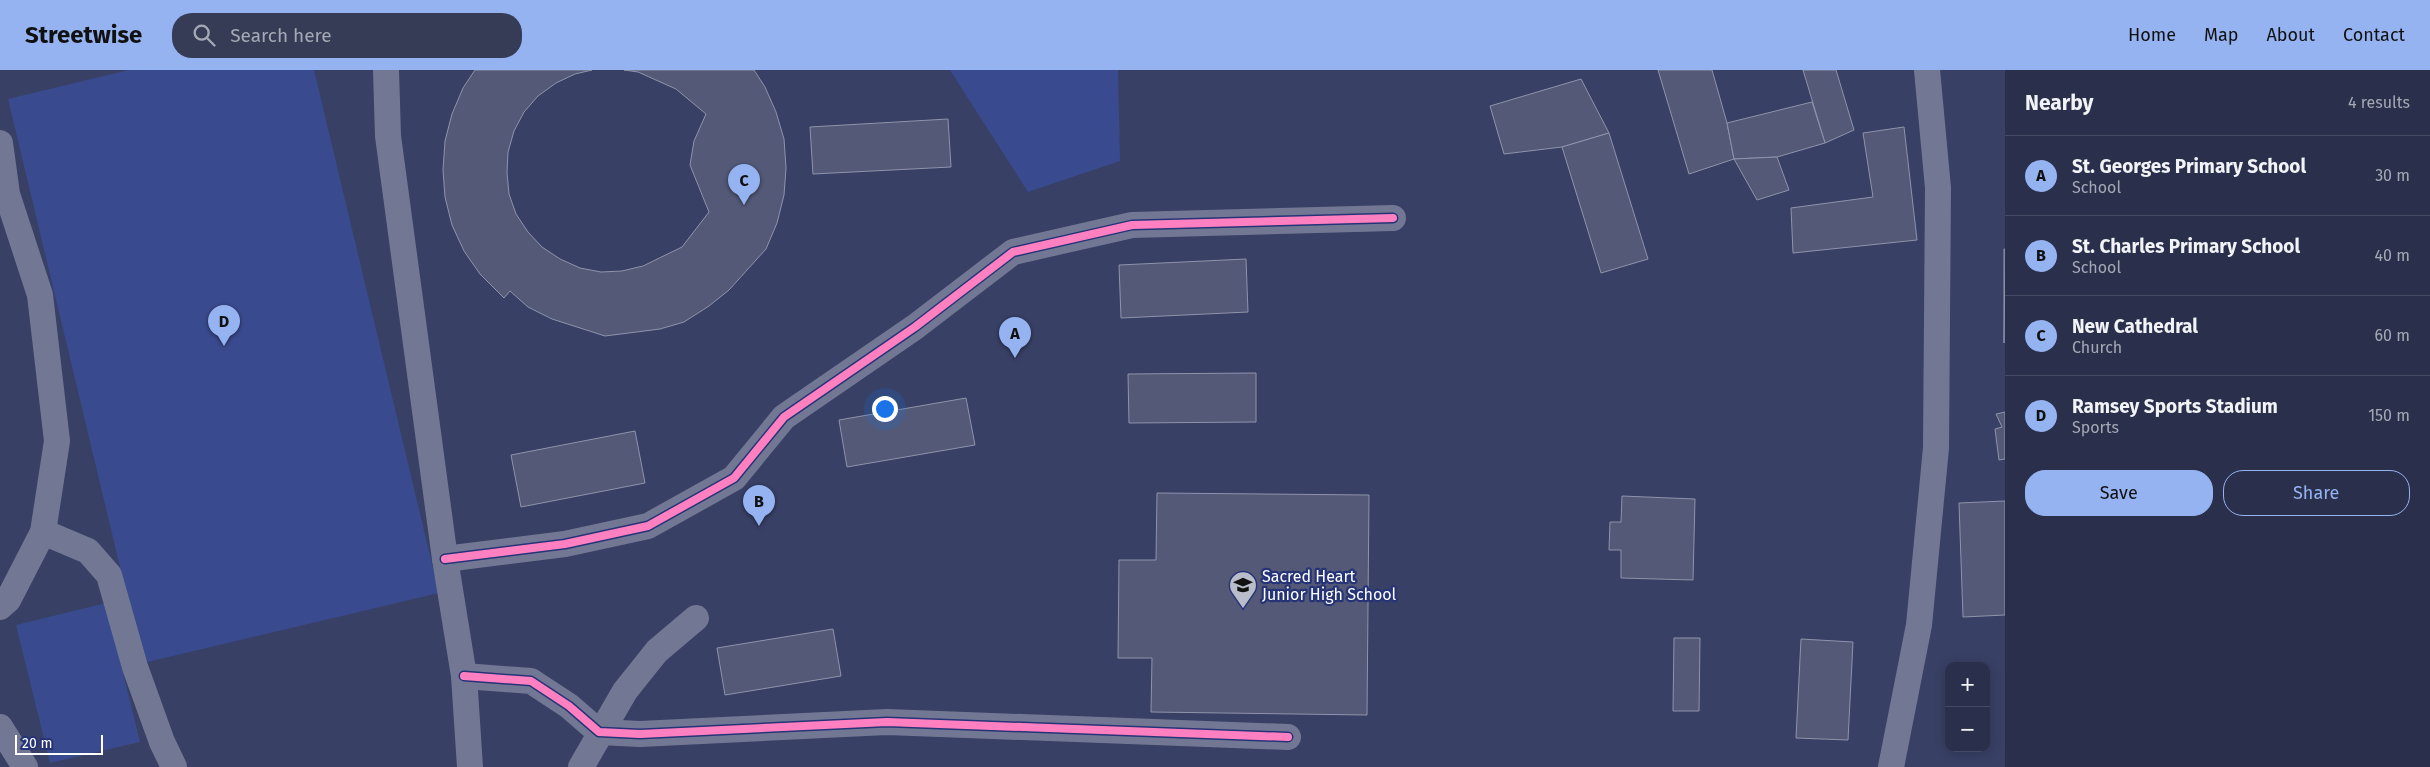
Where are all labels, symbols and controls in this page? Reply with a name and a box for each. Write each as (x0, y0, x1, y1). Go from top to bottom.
search box (172, 13, 522, 58)
text: Streetwise (25, 21, 142, 49)
icon: search (190, 21, 218, 49)
text: Search here (230, 24, 332, 47)
text: Home (2128, 24, 2176, 46)
text: Map (2204, 24, 2238, 46)
text: About (2266, 24, 2315, 46)
text: Contact (2343, 24, 2405, 46)
text: Nearby (2025, 90, 2093, 116)
text: 4 results (2348, 93, 2410, 112)
text: St. Georges Primary School (2072, 155, 2306, 178)
pin: C (728, 164, 760, 205)
text: A (2036, 166, 2046, 185)
text: 30 m (2375, 166, 2410, 185)
text: School (2072, 178, 2121, 197)
text: St. Charles Primary School (2072, 235, 2300, 258)
text: B (2036, 246, 2046, 265)
text: 40 m (2375, 246, 2410, 265)
text: School (2072, 258, 2121, 277)
pin: D (208, 305, 240, 346)
text: New Cathedral (2072, 315, 2198, 338)
pin: A (999, 317, 1031, 358)
text: C (2036, 326, 2046, 345)
text: 60 m (2375, 326, 2410, 345)
text: Church (2072, 338, 2122, 357)
text: Ramsey Sports Stadium (2072, 395, 2278, 418)
your location (872, 396, 898, 422)
text: D (2036, 406, 2046, 425)
text: 150 m (2368, 406, 2410, 425)
text: Sports (2072, 418, 2119, 437)
button: Save (2025, 470, 2213, 516)
button: Share (2223, 470, 2410, 516)
pin: B (743, 485, 775, 526)
place label: Sacred Heart Junior High School (1262, 567, 1397, 604)
school or university icon: Sacred Heart Junior High School (1228, 570, 1258, 609)
map controls (1945, 662, 1990, 752)
button: + (1945, 662, 1990, 707)
button: − (1945, 707, 1990, 752)
scale bar (15, 732, 102, 755)
text: 20 m (22, 735, 52, 752)

